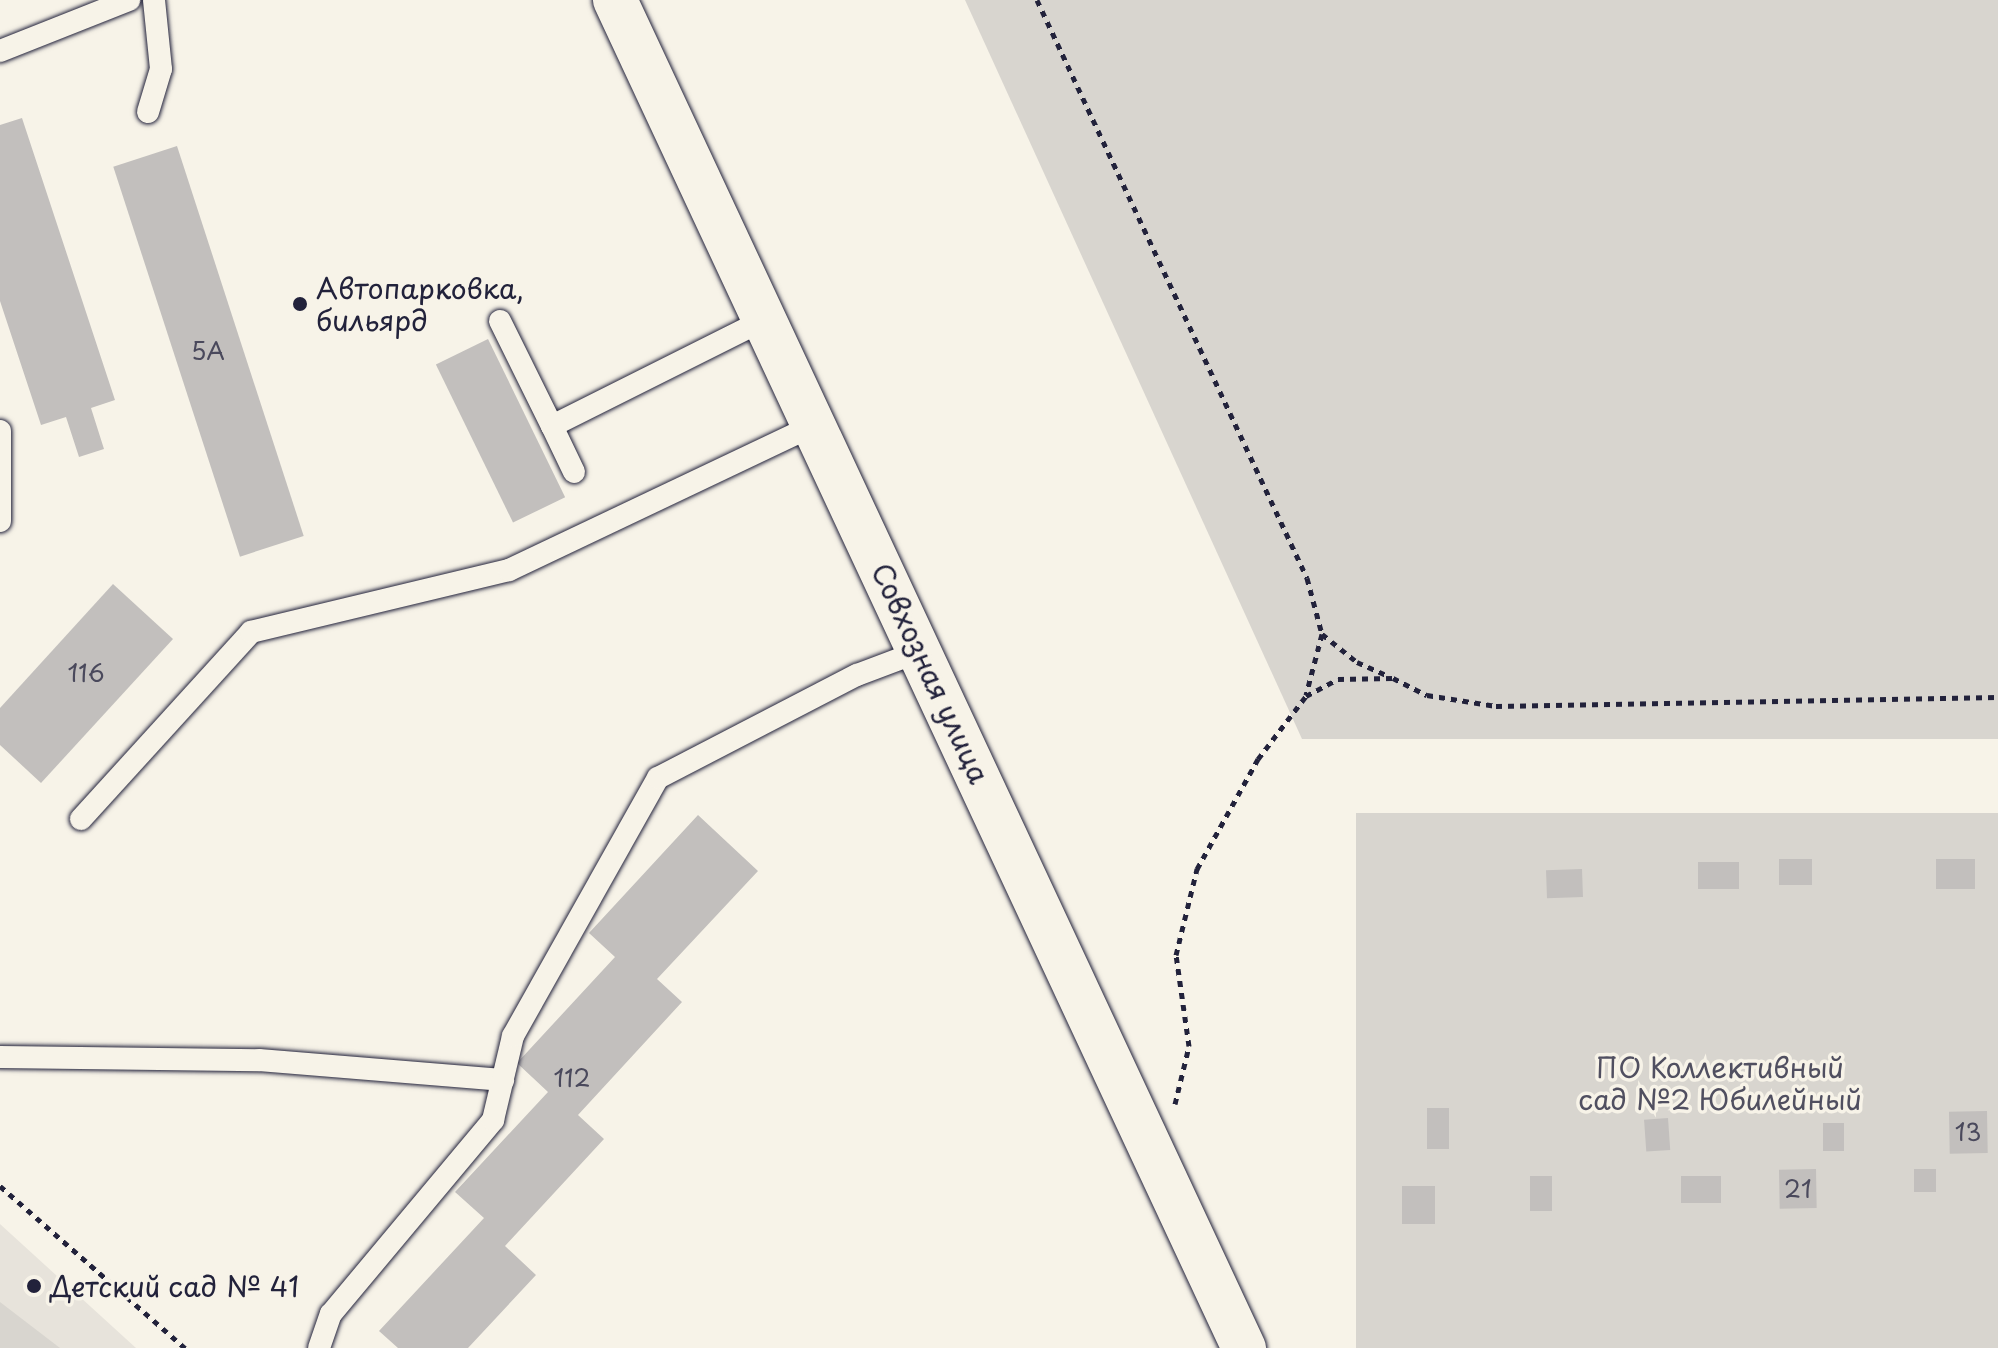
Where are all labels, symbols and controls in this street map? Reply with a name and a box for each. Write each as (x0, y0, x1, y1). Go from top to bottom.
place label: Автопарковка, бильярд (316, 271, 524, 337)
marker: Автопарковка, бильярд (291, 295, 309, 313)
house number: 5А (191, 337, 225, 365)
street label: Совхозная улица (865, 557, 997, 789)
house number: 116 (68, 659, 104, 687)
park label: ПО Коллективный сад №2 Юбилейный (1578, 1050, 1862, 1116)
house number: 112 (553, 1064, 591, 1092)
house number: 13 (1955, 1118, 1981, 1146)
house number: 21 (1784, 1175, 1812, 1203)
place label: Детский сад № 41 (50, 1269, 301, 1303)
marker: Детский сад № 41 (25, 1277, 43, 1295)

